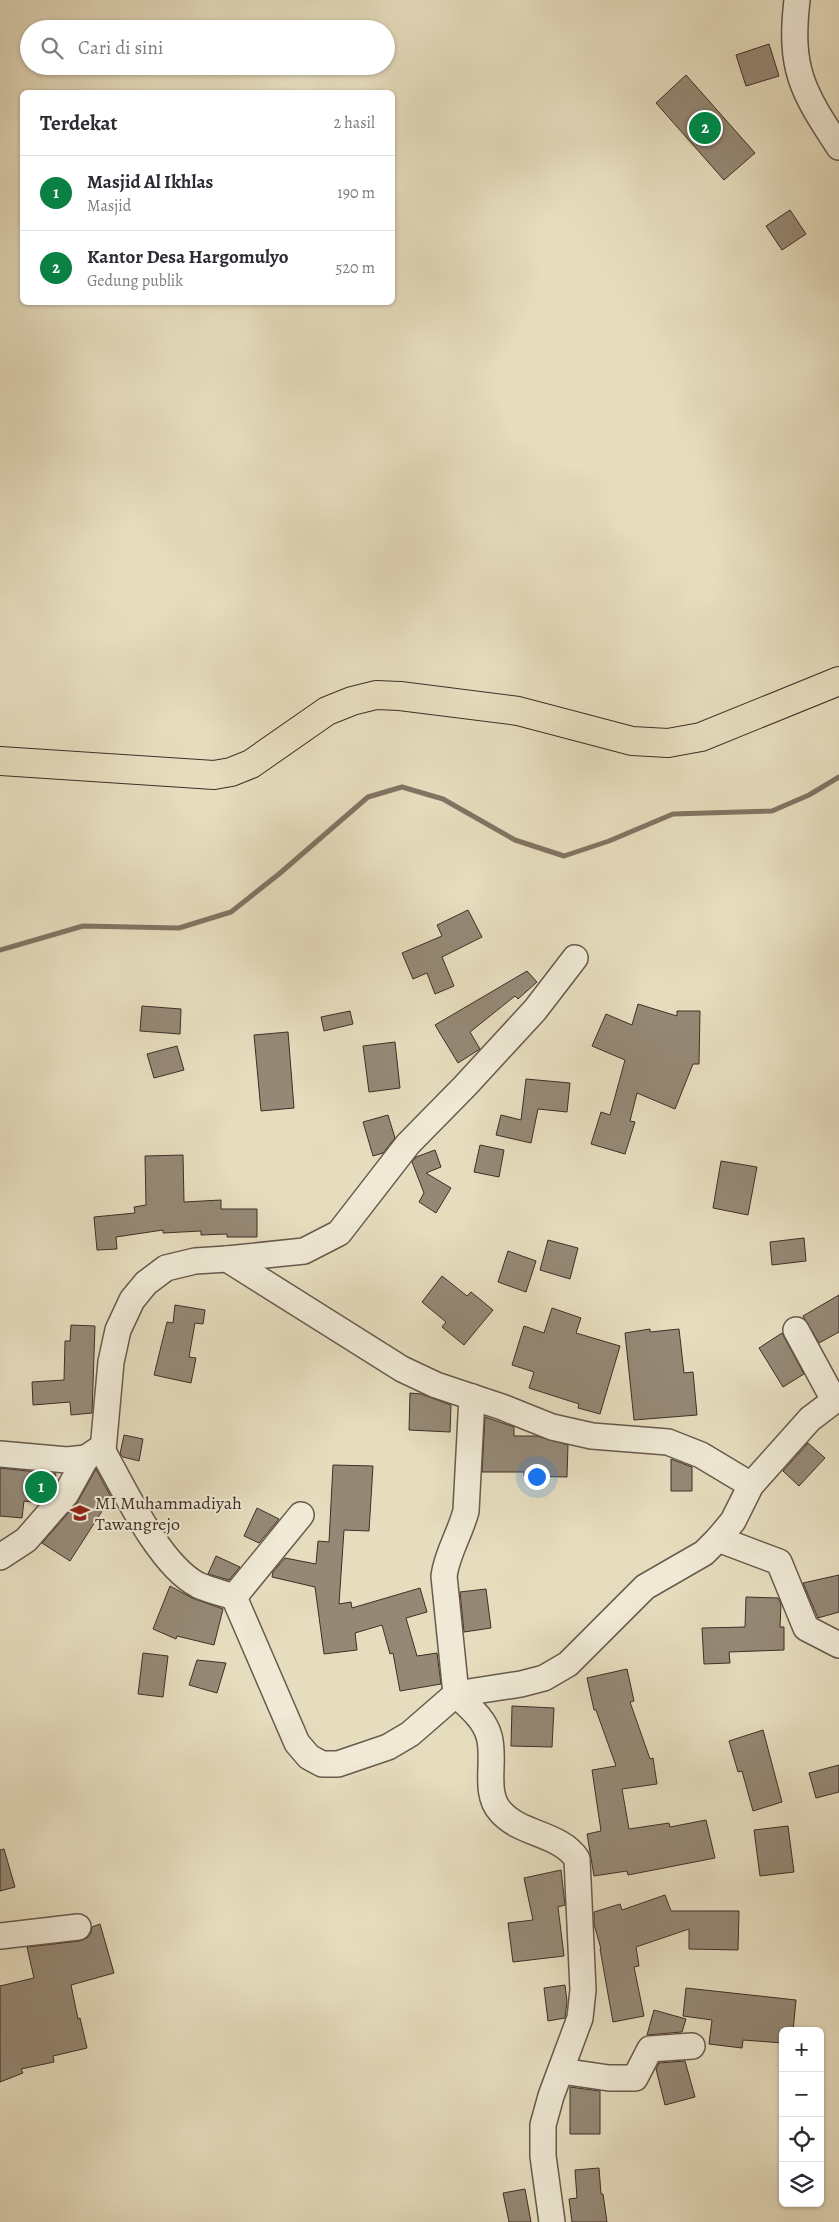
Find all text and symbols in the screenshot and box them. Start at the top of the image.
search box [20,20,395,75]
icon: search [38,34,66,62]
text: Cari di sini [78,35,163,61]
text: Terdekat [40,109,118,137]
pin: 2 [689,109,721,147]
text: 2 hasil [333,112,375,134]
text: Masjid Al Ikhlas [87,169,213,195]
text: 1 [53,182,59,204]
text: 190 m [337,182,375,204]
text: Masjid [87,195,131,217]
text: Kantor Desa Hargomulyo [87,244,288,270]
text: 2 [52,257,60,279]
text: 520 m [336,257,375,279]
text: Gedung publik [87,270,183,292]
your location [524,1464,550,1490]
pin: 1 [25,1468,57,1506]
place label: MI Muhammadiyah Tawangrejo [95,1491,242,1536]
school or university icon: MI Muhammadiyah Tawangrejo [69,1502,91,1524]
map controls [779,2027,824,2207]
button: + [779,2027,824,2072]
button: − [779,2072,824,2117]
button: locate [779,2117,824,2162]
button: layers [779,2162,824,2207]

